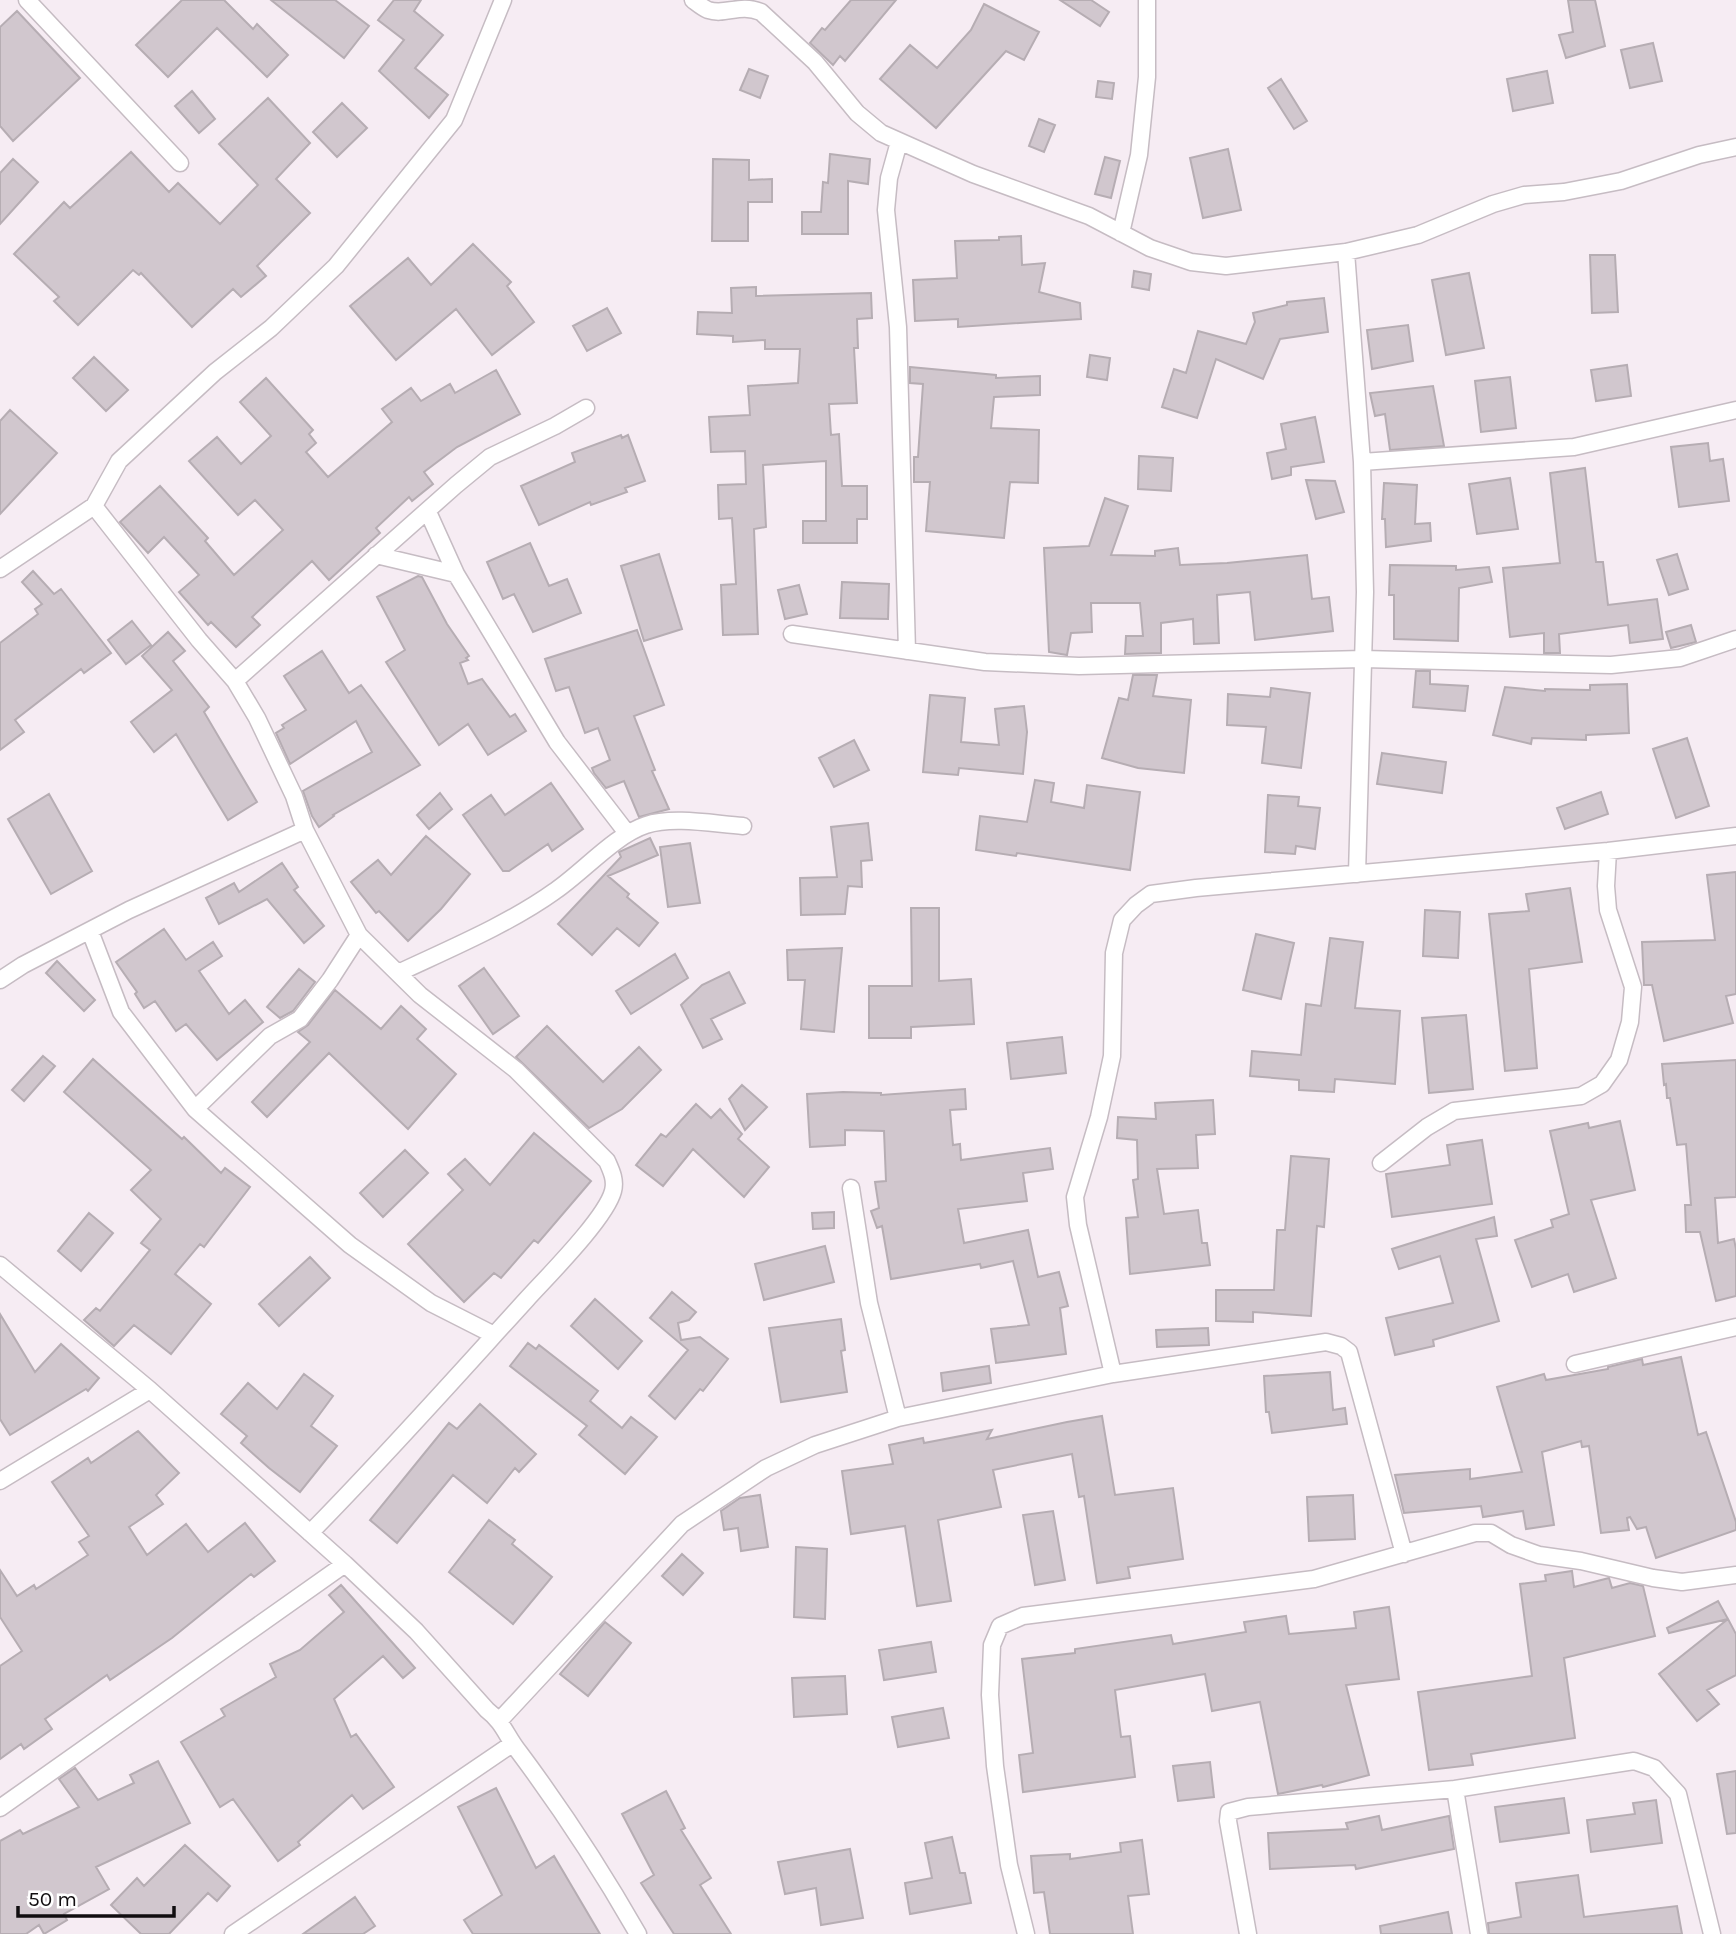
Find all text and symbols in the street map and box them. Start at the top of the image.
scale bar [18,1874,173,1918]
text: 50 m [28,1887,77,1911]

